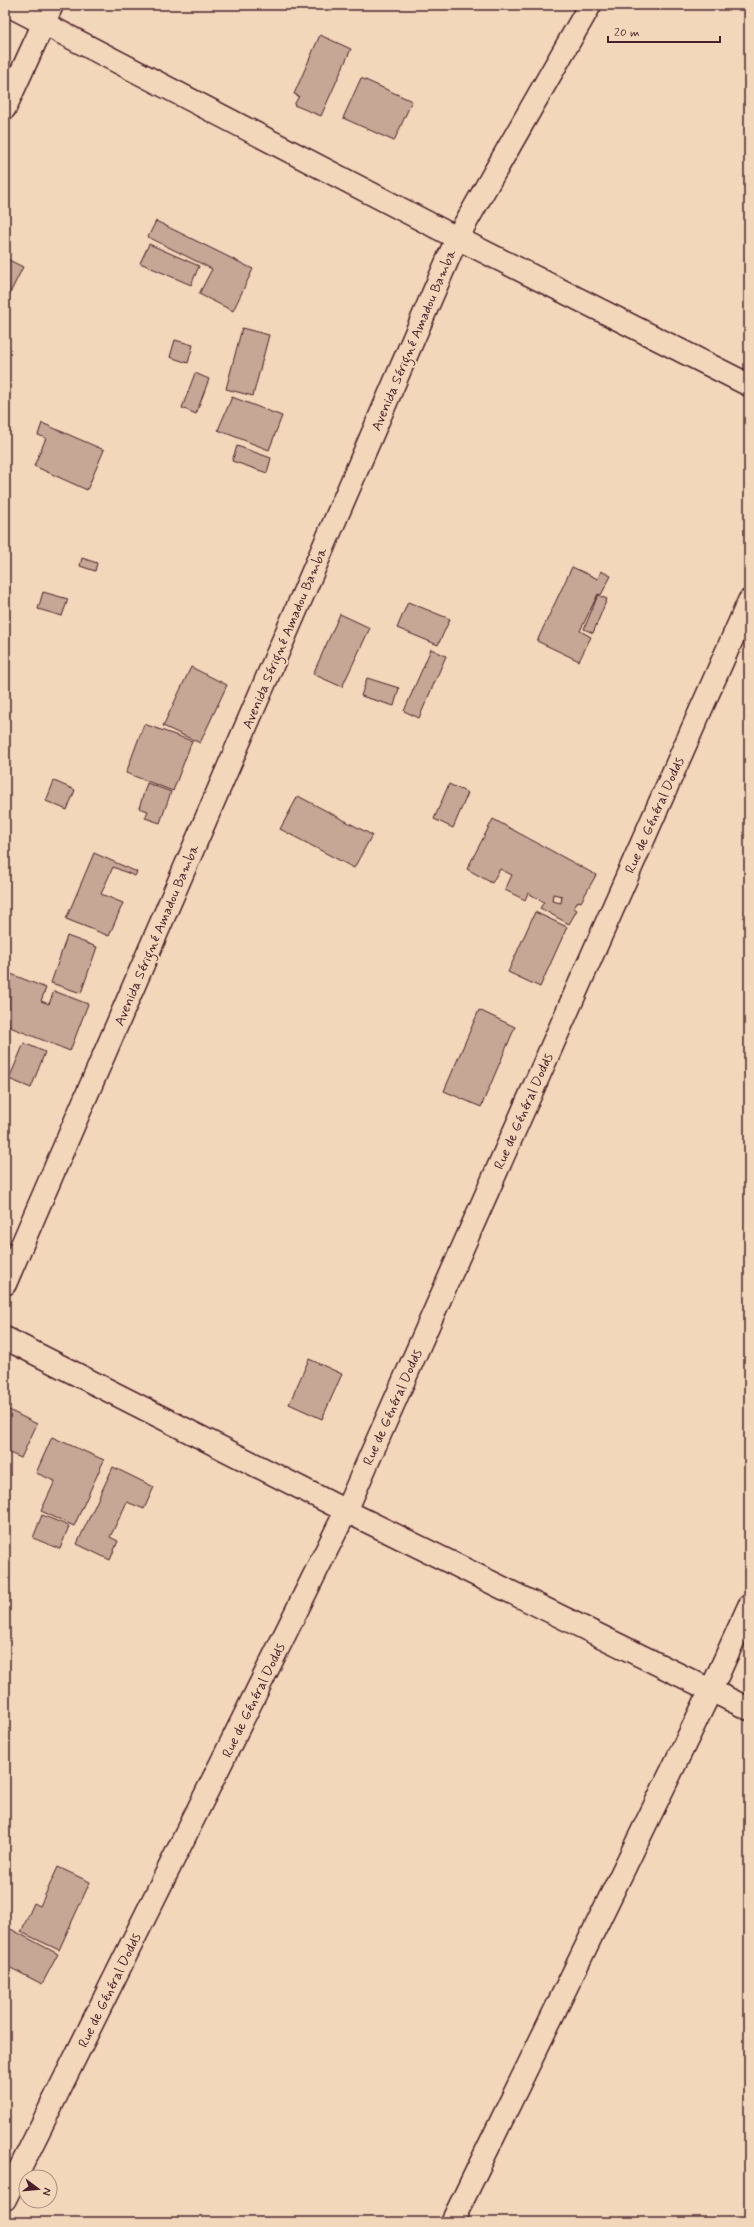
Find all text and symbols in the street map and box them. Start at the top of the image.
scale bar [608,18,720,44]
text: 20 m [614,25,640,41]
street label: Avenida Sérigné Amadou Bamba [368,246,462,435]
street label: Avenida Sérigné Amadou Bamba [239,544,333,733]
street label: Rue de Général Dodds [621,754,689,876]
street label: Avenida Sérigné Amadou Bamba [111,841,205,1030]
street label: Rue de Général Dodds [490,1050,558,1172]
street label: Rue de Général Dodds [359,1346,427,1468]
street label: Rue de Général Dodds [218,1640,290,1761]
street label: Rue de Général Dodds [74,1930,146,2051]
north arrow [18,2169,58,2209]
text: N [39,2186,54,2197]

